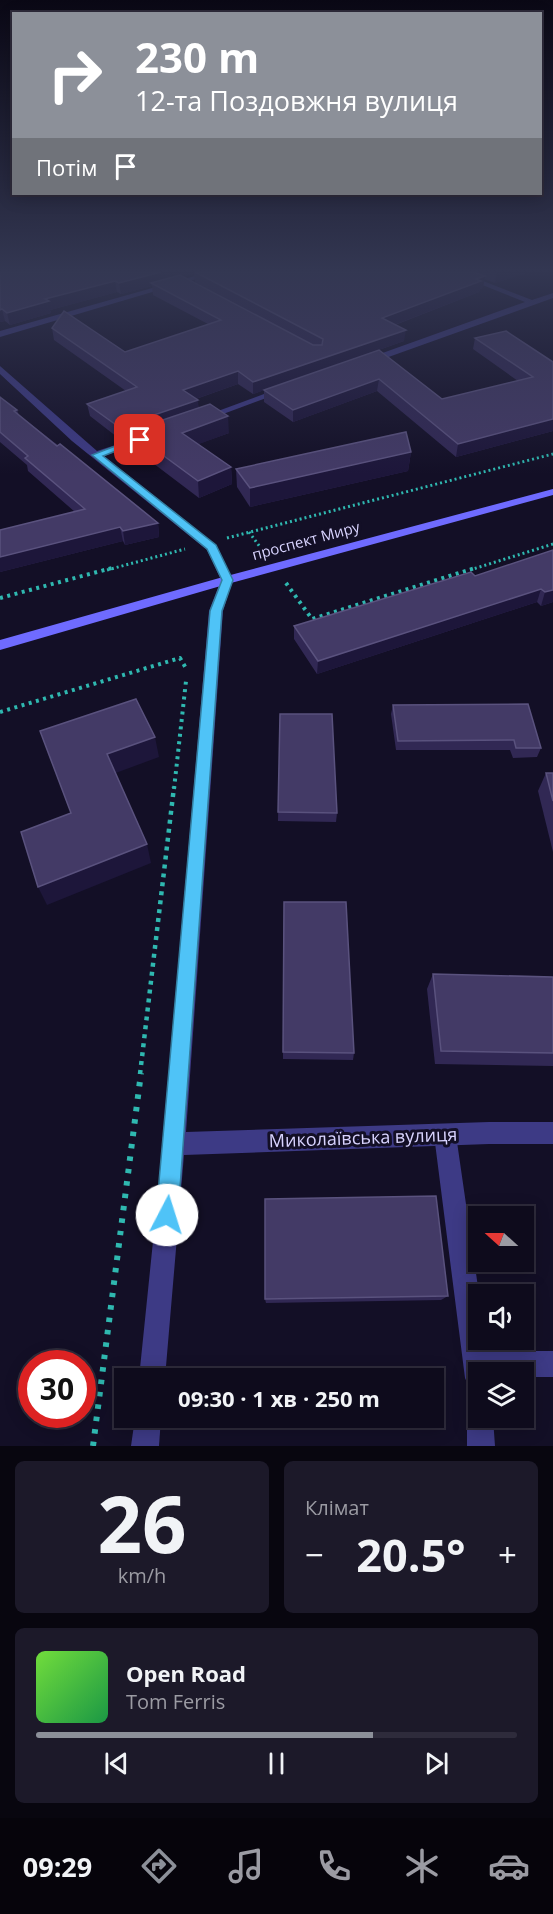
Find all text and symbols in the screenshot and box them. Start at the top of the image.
text: 230 m [135,28,259,85]
icon: right [36,36,114,114]
text: 12-та Поздовжня вулиця [135,82,458,119]
icon: arrive [109,150,142,183]
text: Потім [36,152,97,182]
pin [114,414,165,465]
icon: arrive [123,423,156,456]
street label: проспект Миру [250,516,362,564]
street label: Миколаївська вулиця [268,1122,458,1152]
position arrow [135,1183,199,1247]
north arrow [468,1206,534,1272]
map controls [468,1206,534,1428]
button: sound [468,1284,534,1350]
speed limit sign: 30 [18,1350,96,1428]
button: layers [468,1362,534,1428]
text: 09:30 · 1 хв · 250 m [178,1383,380,1413]
text: 26 [97,1470,187,1576]
text: Клімат [305,1494,369,1521]
text: 20.5° [356,1524,466,1585]
text: − [305,1532,324,1577]
text: + [498,1532,517,1577]
text: km/h [118,1562,166,1589]
text: Open Road [126,1658,246,1688]
text: Tom Ferris [126,1688,225,1715]
icon: previous [100,1747,133,1780]
icon: pause [260,1747,293,1780]
icon: next [420,1747,453,1780]
icon: directions [138,1845,180,1887]
icon: music [225,1845,267,1887]
icon: phone [313,1845,355,1887]
icon: climate [401,1845,443,1887]
icon: car [488,1845,530,1887]
text: 09:29 [23,1848,92,1885]

